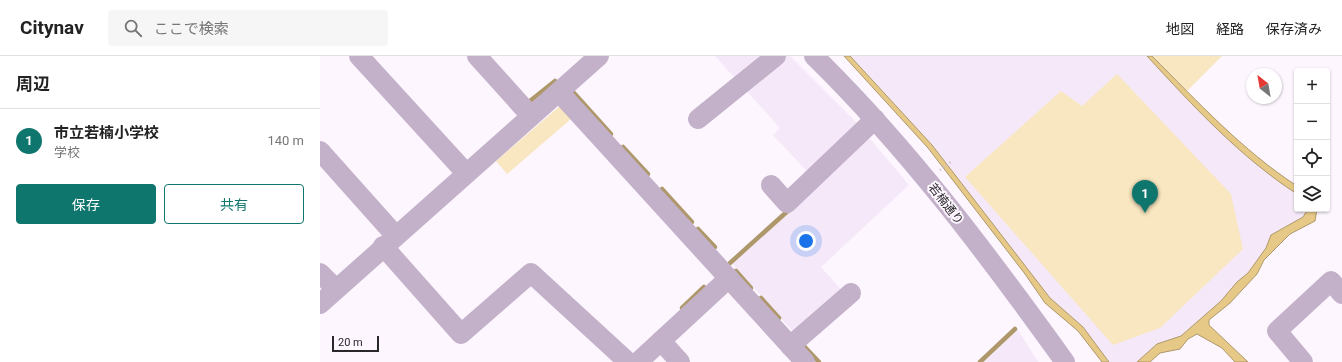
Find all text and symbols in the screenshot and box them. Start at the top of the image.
search box [108,10,388,46]
text: Citynav [20,16,84,39]
icon: search [122,17,144,39]
text: ここで検索 [154,20,229,38]
text: 地図 [1166,21,1194,37]
text: 経路 [1216,21,1244,37]
text: 保存済み [1266,21,1322,37]
north arrow [1246,68,1282,104]
map controls [1294,68,1330,212]
button: + [1294,68,1330,104]
text: 周辺 [16,74,50,94]
button: − [1294,104,1330,140]
text: 市立若楠小学校 [54,124,159,142]
text: 1 [25,133,33,148]
text: 140 m [267,133,304,148]
button: locate [1294,140,1330,176]
text: 学校 [54,145,80,160]
button: layers [1294,176,1330,212]
pin: 1 [1132,180,1158,213]
street label: 若楠通り [926,181,966,227]
button: 保存 [16,184,156,224]
button: 共有 [164,184,304,224]
your location [796,231,816,251]
scale bar [332,334,379,353]
text: 20 m [338,336,363,349]

